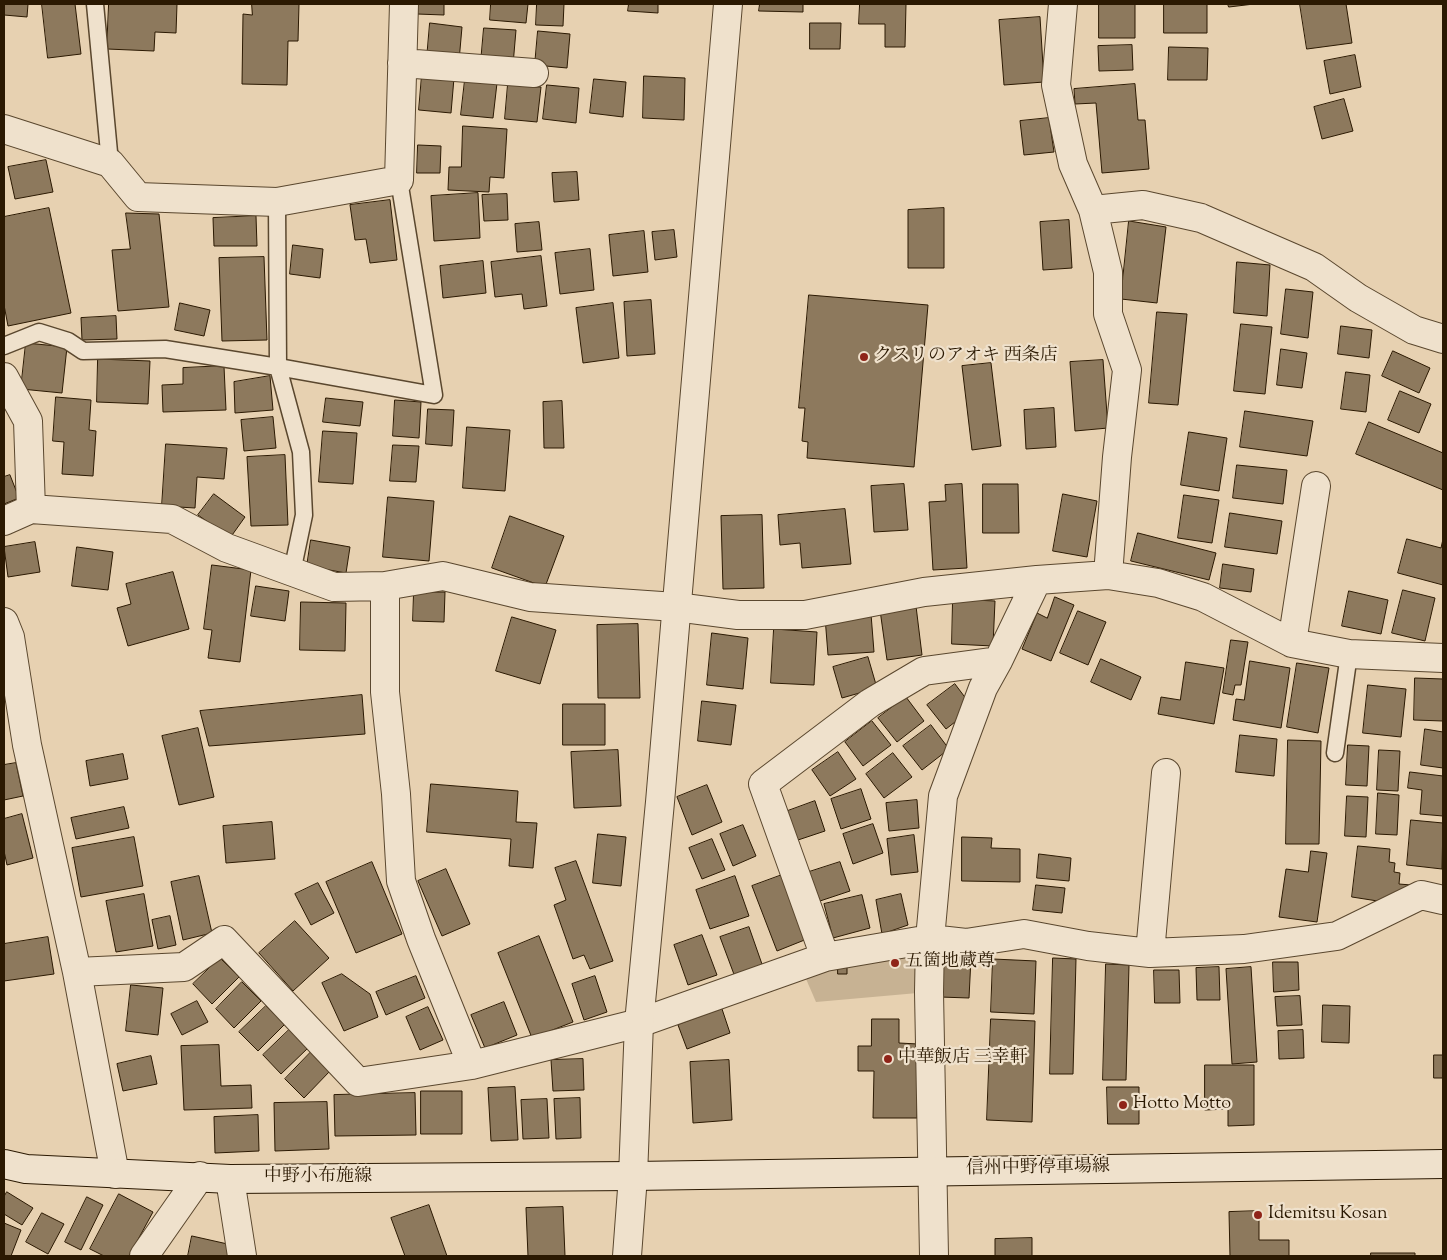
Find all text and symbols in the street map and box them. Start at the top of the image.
place label: クスリのアオキ 西条店 [874,346,1058,368]
marker: クスリのアオキ 西条店 [858,351,870,363]
place label: 五箇地蔵尊 [905,952,995,974]
marker: 五箇地蔵尊 [889,957,901,969]
place label: 中華飯店 三幸軒 [898,1048,1028,1070]
marker: 中華飯店 三幸軒 [882,1053,894,1065]
place label: Hotto Motto [1133,1094,1231,1116]
marker: Hotto Motto [1117,1099,1129,1111]
street label: 信州中野停車場線 [966,1157,1110,1181]
street label: 中野小布施線 [264,1167,372,1189]
place label: Idemitsu Kosan [1268,1204,1388,1226]
marker: Idemitsu Kosan [1252,1209,1264,1221]

